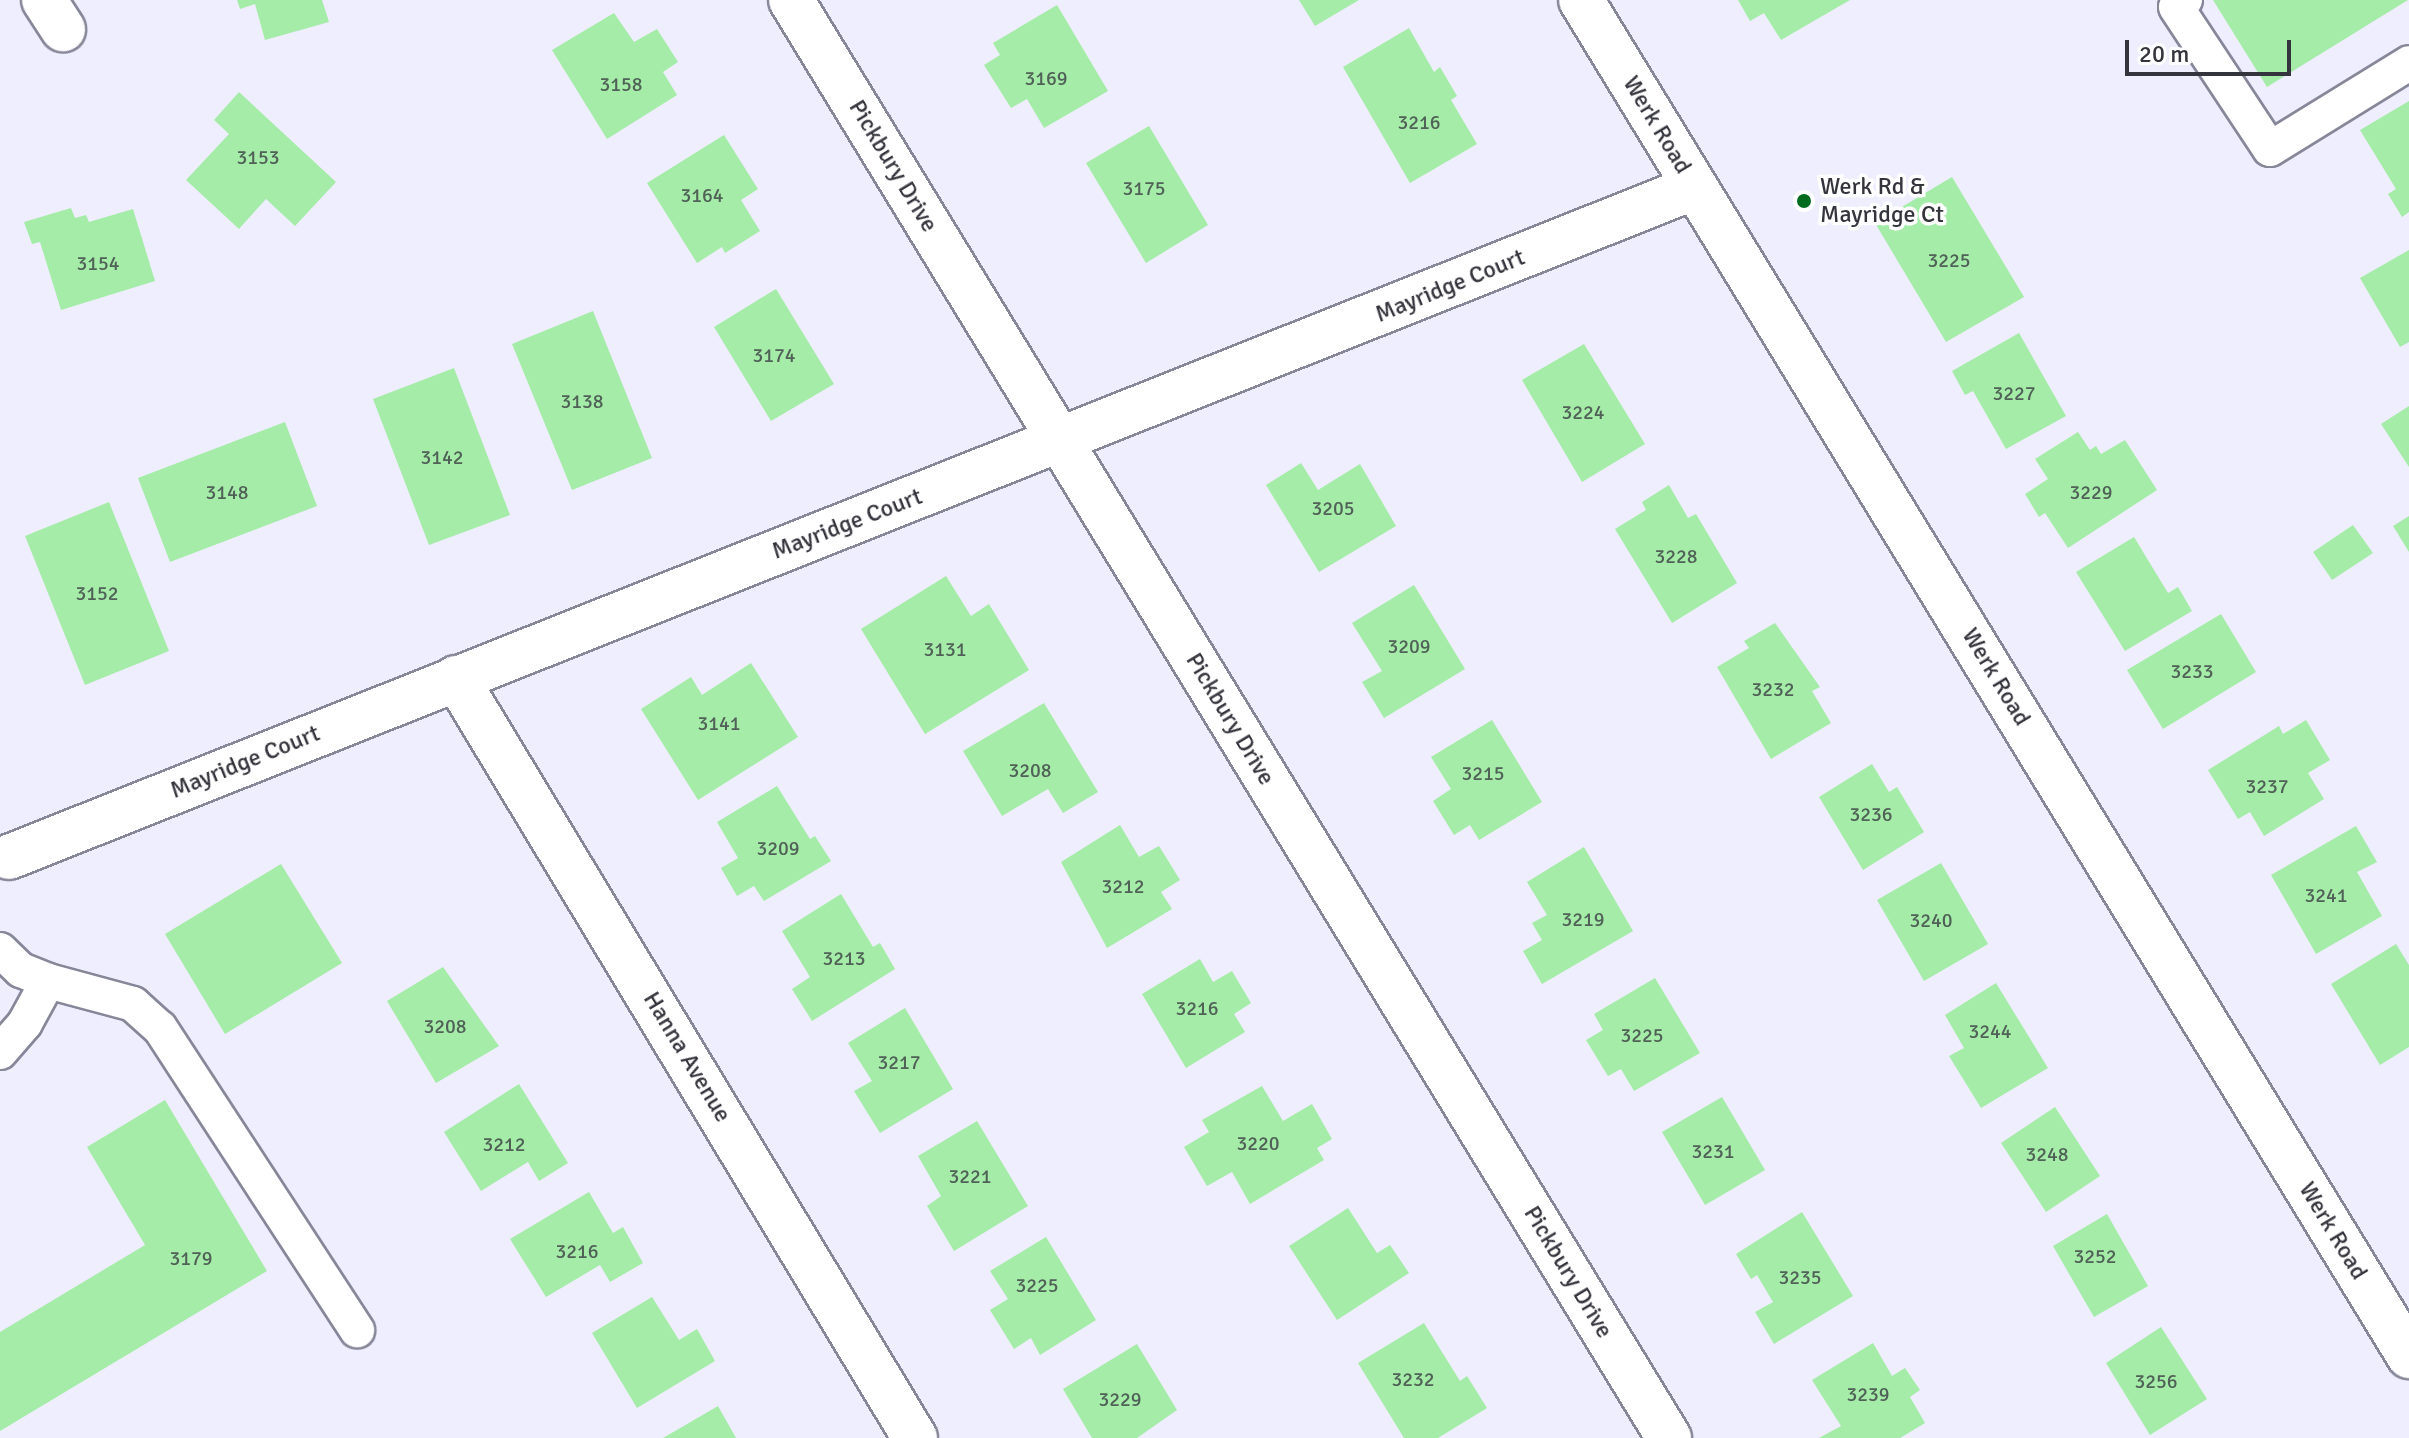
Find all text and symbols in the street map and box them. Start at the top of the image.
scale bar [2129,24,2295,74]
text: 20 m [2139,39,2189,69]
house number: 3169 [1024,66,1068,90]
street label: Werk Road [1617,71,1697,179]
house number: 3158 [599,72,643,96]
street label: Pickbury Drive [842,95,944,237]
house number: 3216 [1397,110,1441,134]
house number: 3153 [236,145,280,169]
place label: Werk Rd & Mayridge Ct [1820,173,1944,229]
house number: 3175 [1122,176,1166,200]
house number: 3164 [680,183,724,207]
marker: Werk Rd & Mayridge Ct [1795,192,1813,210]
street label: Mayridge Court [1371,243,1529,329]
house number: 3225 [1927,248,1971,272]
house number: 3154 [76,251,120,275]
house number: 3174 [752,343,796,367]
house number: 3227 [1992,381,2036,405]
house number: 3138 [560,389,604,413]
house number: 3224 [1561,400,1605,424]
house number: 3142 [420,445,464,469]
house number: 3148 [205,480,249,504]
house number: 3229 [2069,480,2113,504]
street label: Mayridge Court [768,482,926,566]
house number: 3205 [1311,496,1355,520]
house number: 3228 [1654,544,1698,568]
house number: 3152 [75,581,119,605]
street label: Werk Road [1956,623,2036,731]
house number: 3209 [1387,634,1431,658]
house number: 3131 [923,637,967,661]
street label: Pickbury Drive [1179,648,1281,790]
house number: 3233 [2170,659,2214,683]
house number: 3232 [1751,677,1795,701]
house number: 3141 [697,711,741,735]
street label: Mayridge Court [166,719,324,805]
house number: 3208 [1008,758,1052,782]
house number: 3215 [1461,761,1505,785]
house number: 3237 [2245,774,2289,798]
house number: 3236 [1849,802,1893,826]
house number: 3209 [756,836,800,860]
house number: 3212 [1101,874,1145,898]
house number: 3241 [2304,883,2348,907]
house number: 3219 [1561,907,1605,931]
house number: 3240 [1909,908,1953,932]
house number: 3213 [822,946,866,970]
street label: Hanna Avenue [637,987,737,1127]
house number: 3216 [1175,996,1219,1020]
house number: 3208 [423,1014,467,1038]
house number: 3244 [1968,1019,2012,1043]
house number: 3225 [1620,1023,1664,1047]
house number: 3217 [877,1050,921,1074]
house number: 3220 [1236,1131,1280,1155]
house number: 3212 [482,1132,526,1156]
house number: 3231 [1691,1139,1735,1163]
house number: 3248 [2025,1142,2069,1166]
house number: 3221 [948,1164,992,1188]
street label: Werk Road [2293,1177,2373,1285]
street label: Pickbury Drive [1517,1201,1619,1343]
house number: 3216 [555,1239,599,1263]
house number: 3252 [2073,1244,2117,1268]
house number: 3179 [169,1246,213,1270]
house number: 3235 [1778,1265,1822,1289]
house number: 3225 [1015,1273,1059,1297]
house number: 3232 [1391,1367,1435,1391]
house number: 3256 [2134,1369,2178,1393]
house number: 3239 [1846,1382,1890,1406]
house number: 3229 [1098,1387,1142,1411]

